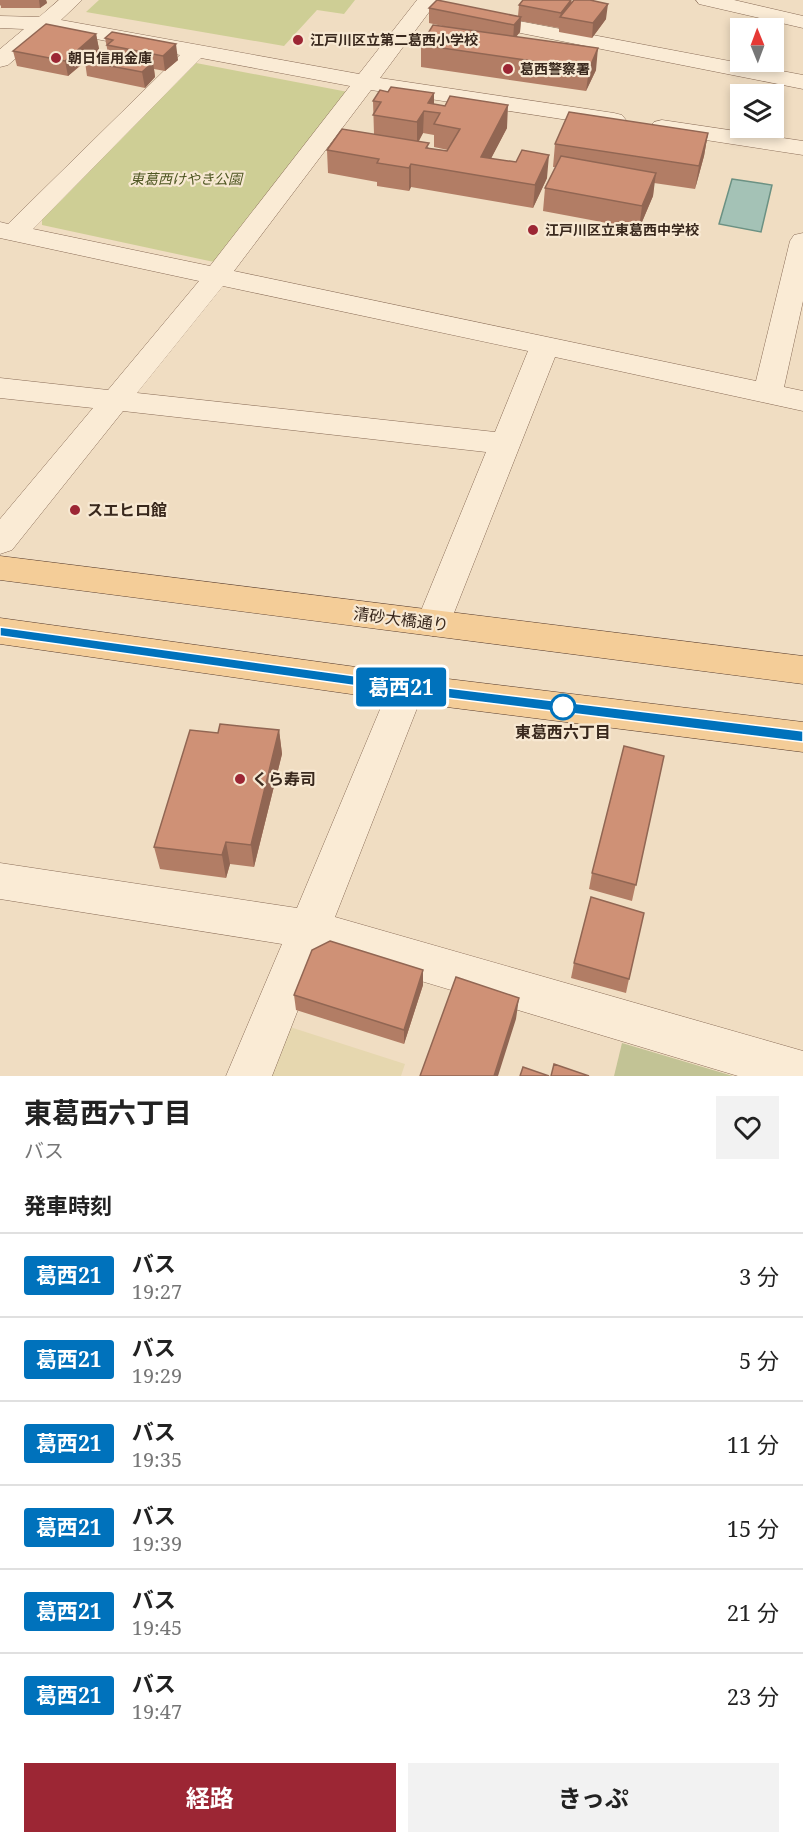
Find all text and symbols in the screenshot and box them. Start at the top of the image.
north arrow [730,18,784,72]
map controls [730,18,784,138]
place label: 江戸川区立第二葛西小学校 [310,30,478,49]
marker: 江戸川区立第二葛西小学校 [291,33,305,47]
place label: 朝日信用金庫 [68,48,152,67]
marker: 朝日信用金庫 [49,51,63,65]
place label: 葛西警察署 [520,59,590,78]
marker: 葛西警察署 [501,62,515,76]
button: layers [730,84,784,138]
park label: 東葛西けやき公園 [130,169,244,188]
place label: 江戸川区立東葛西中学校 [545,220,699,239]
marker: 江戸川区立東葛西中学校 [526,223,540,237]
place label: スエヒロ館 [87,499,167,521]
marker: スエヒロ館 [68,503,82,517]
street label: 清砂大橋通り [352,602,450,636]
line badge: 葛西21 [359,668,443,706]
text: 葛西21 [368,673,434,701]
marker: 東葛西六丁目 [550,694,576,720]
place label: 東葛西六丁目 [515,721,611,743]
place label: くら寿司 [252,768,316,790]
marker: くら寿司 [233,772,247,786]
text: 東葛西六丁目 [24,1093,192,1131]
button: heart [716,1096,779,1159]
text: バス [24,1137,64,1164]
text: 発車時刻 [24,1190,112,1220]
text: バス [132,1248,176,1278]
text: 葛西21 [36,1261,102,1289]
text: 3 分 [739,1261,779,1291]
text: 19:27 [132,1278,182,1305]
text: バス [132,1332,176,1362]
text: 葛西21 [36,1345,102,1373]
text: 5 分 [739,1345,779,1375]
text: 19:29 [132,1362,182,1389]
text: バス [132,1416,176,1446]
text: 葛西21 [36,1429,102,1457]
text: 11 分 [727,1429,779,1459]
text: 19:35 [132,1446,182,1473]
text: バス [132,1500,176,1530]
text: 葛西21 [36,1513,102,1541]
text: 15 分 [727,1513,779,1543]
text: 19:39 [132,1530,182,1557]
text: バス [132,1584,176,1614]
text: 葛西21 [36,1597,102,1625]
text: 21 分 [727,1597,779,1627]
text: 19:45 [132,1614,182,1641]
text: バス [132,1668,176,1698]
text: 葛西21 [36,1681,102,1709]
text: 23 分 [727,1681,779,1711]
text: 19:47 [132,1698,182,1725]
button: 経路 [24,1763,396,1832]
button: きっぷ [408,1763,779,1832]

